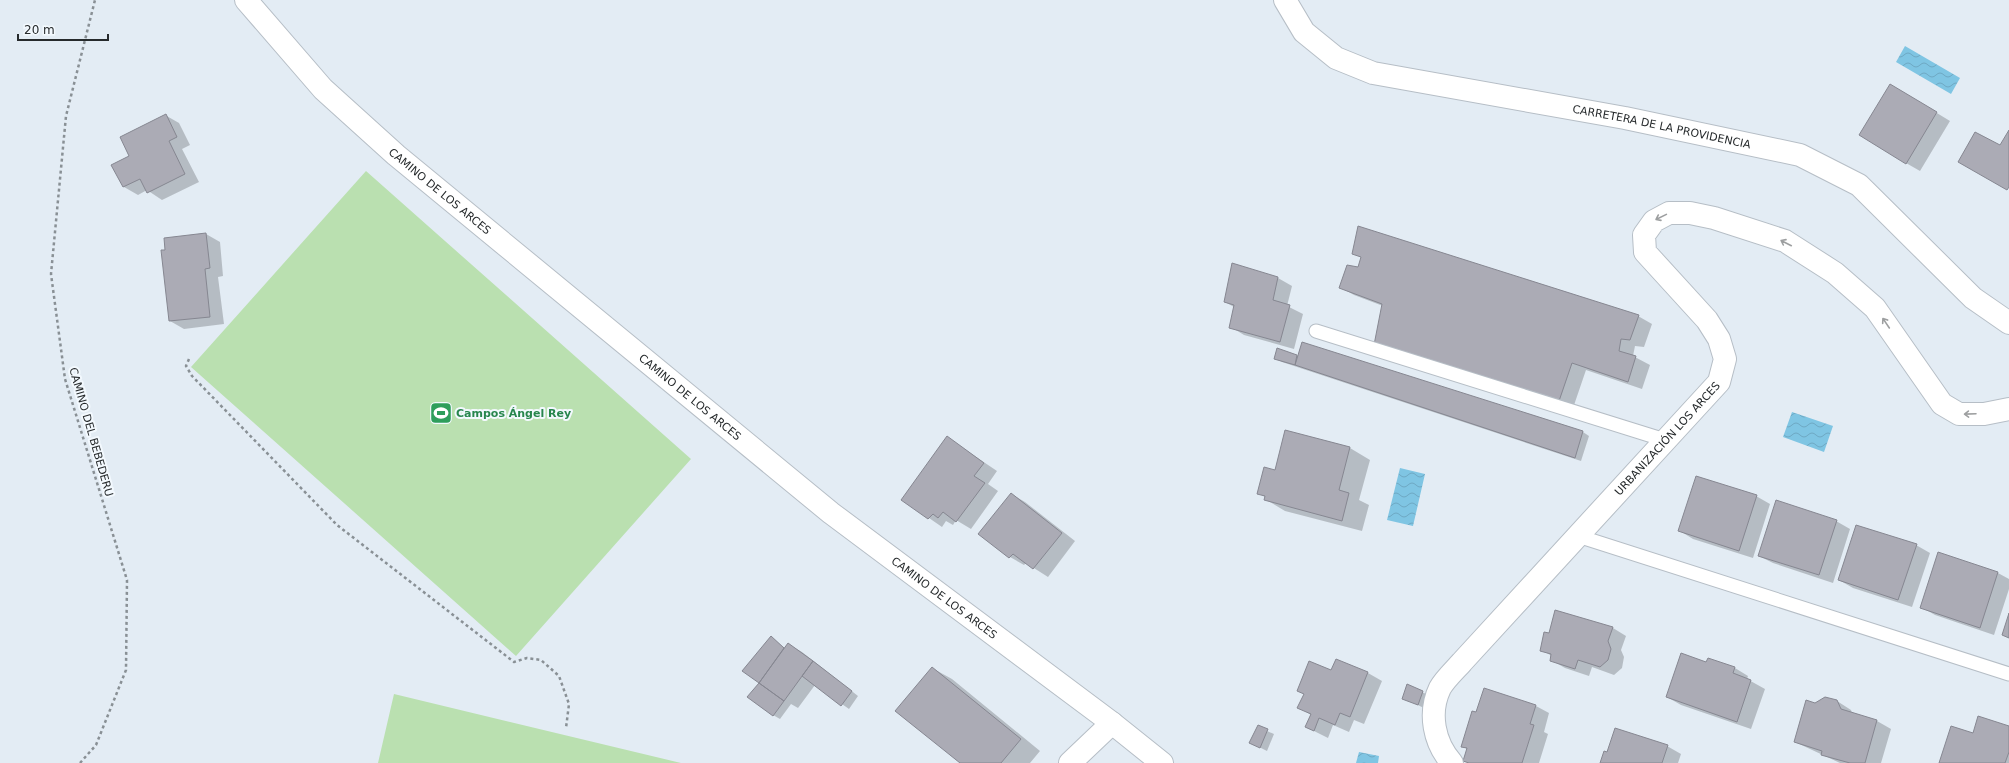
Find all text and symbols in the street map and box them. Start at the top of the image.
scale bar [18,16,108,42]
text: 20 m [24,23,55,37]
street label: CARRETERA DE LA PROVIDENCIA [1572,102,1752,151]
street label: CAMINO DE LOS ARCES [386,145,494,237]
one-way arrow [1656,214,1668,221]
one-way arrow [1780,238,1792,246]
one-way arrow [1882,318,1890,329]
street label: CAMINO DE LOS ARCES [636,351,744,443]
street label: CAMINO DEL BEBEDERU [66,366,116,498]
street label: URBANIZACIÓN LOS ARCES [1612,379,1723,498]
sports icon: Campos Ángel Rey [428,400,454,426]
place label: Campos Ángel Rey [456,407,571,420]
one-way arrow [1964,410,1977,418]
street label: CAMINO DE LOS ARCES [889,554,1000,641]

